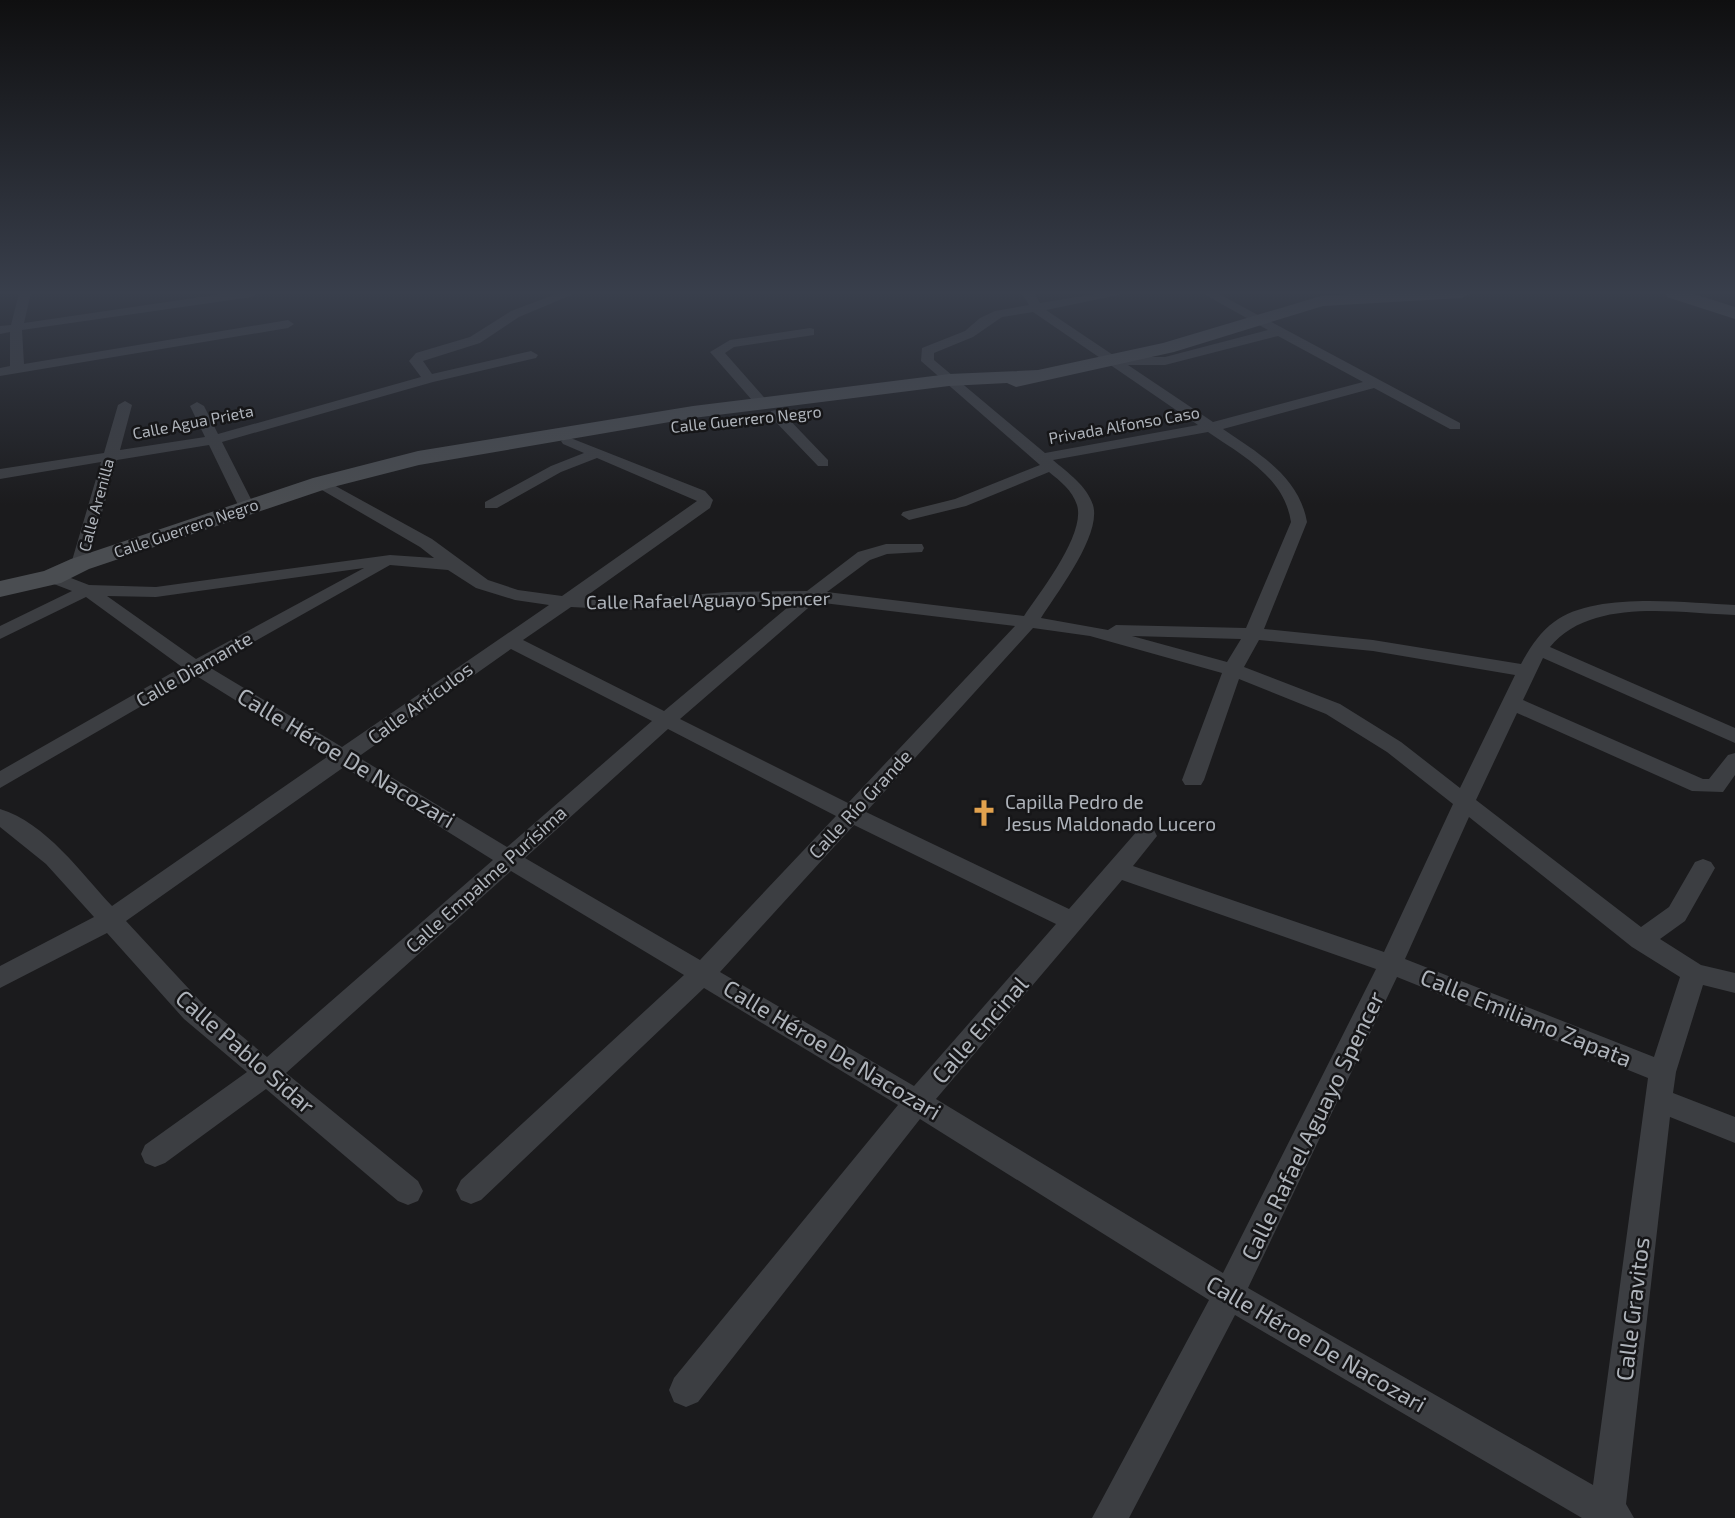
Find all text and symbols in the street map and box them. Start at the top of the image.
street label: Calle Agua Prieta [131,400,255,443]
street label: Calle Guerrero Negro [670,401,822,436]
street label: Privada Alfonso Caso [1047,402,1201,447]
street label: Calle Arenilla [74,456,117,553]
street label: Calle Guerrero Negro [111,494,261,561]
street label: Calle Rafael Aguayo Spencer [586,586,831,613]
street label: Calle Diamante [132,626,256,711]
street label: Calle Artículos [363,657,477,748]
street label: Calle Héroe De Nacozari [233,681,460,833]
street label: Calle Río Grande [803,744,916,863]
place label: Capilla Pedro de Jesus Maldonado Lucero [1005,790,1216,835]
church icon: Capilla Pedro de Jesus Maldonado Lucero [969,798,999,828]
street label: Calle Empalme Purísima [401,800,571,957]
street label: Calle Emiliano Zapata [1417,962,1636,1072]
street label: Calle Encinal [925,970,1034,1089]
street label: Calle Héroe De Nacozari [719,973,946,1125]
street label: Calle Pablo Sidar [171,983,321,1119]
street label: Calle Rafael Aguayo Spencer [1235,986,1390,1265]
street label: Calle Gravitos [1609,1235,1655,1382]
street label: Calle Héroe De Nacozari [1202,1269,1431,1418]

